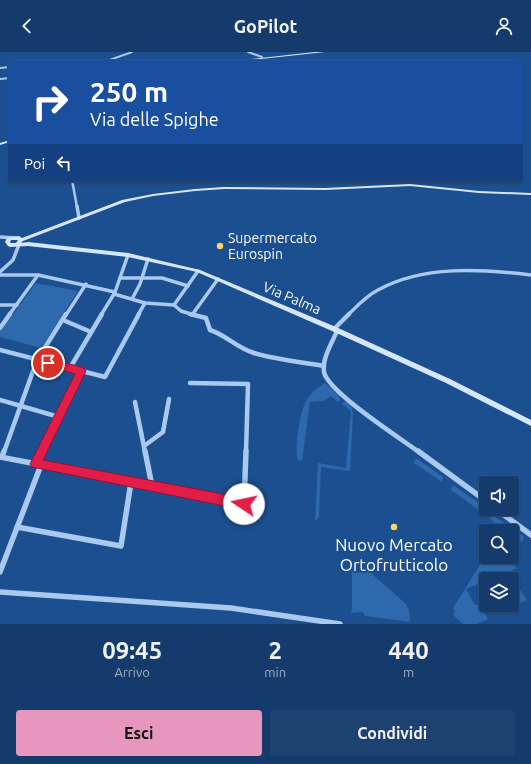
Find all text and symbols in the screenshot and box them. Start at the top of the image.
icon: back [16,15,38,37]
icon: person [493,15,515,37]
text: GoPilot [234,16,297,36]
icon: right [24,76,76,128]
text: 250 m [90,76,168,107]
text: Via delle Spighe [90,109,219,129]
icon: left [53,152,75,174]
text: Poi [24,155,45,172]
place label: Supermercato Eurospin [228,230,317,262]
marker: Supermercato Eurospin [215,241,225,251]
street label: Via Palma [261,279,323,317]
pin [31,346,65,380]
icon: arrive [37,352,59,374]
map controls [479,476,519,612]
button: sound [479,476,519,516]
position arrow [223,483,265,525]
marker: Nuovo Mercato Ortofrutticolo [389,522,399,532]
button: search [479,524,519,564]
place label: Nuovo Mercato Ortofrutticolo [335,535,453,574]
button: layers [479,572,519,612]
text: 09:45 [102,637,162,664]
text: 2 [268,637,282,664]
text: 440 [388,637,429,664]
text: Arrivo [114,665,150,679]
text: min [264,665,286,679]
text: m [403,665,414,679]
button: Esci [16,710,262,756]
button: Condividi [270,710,515,756]

